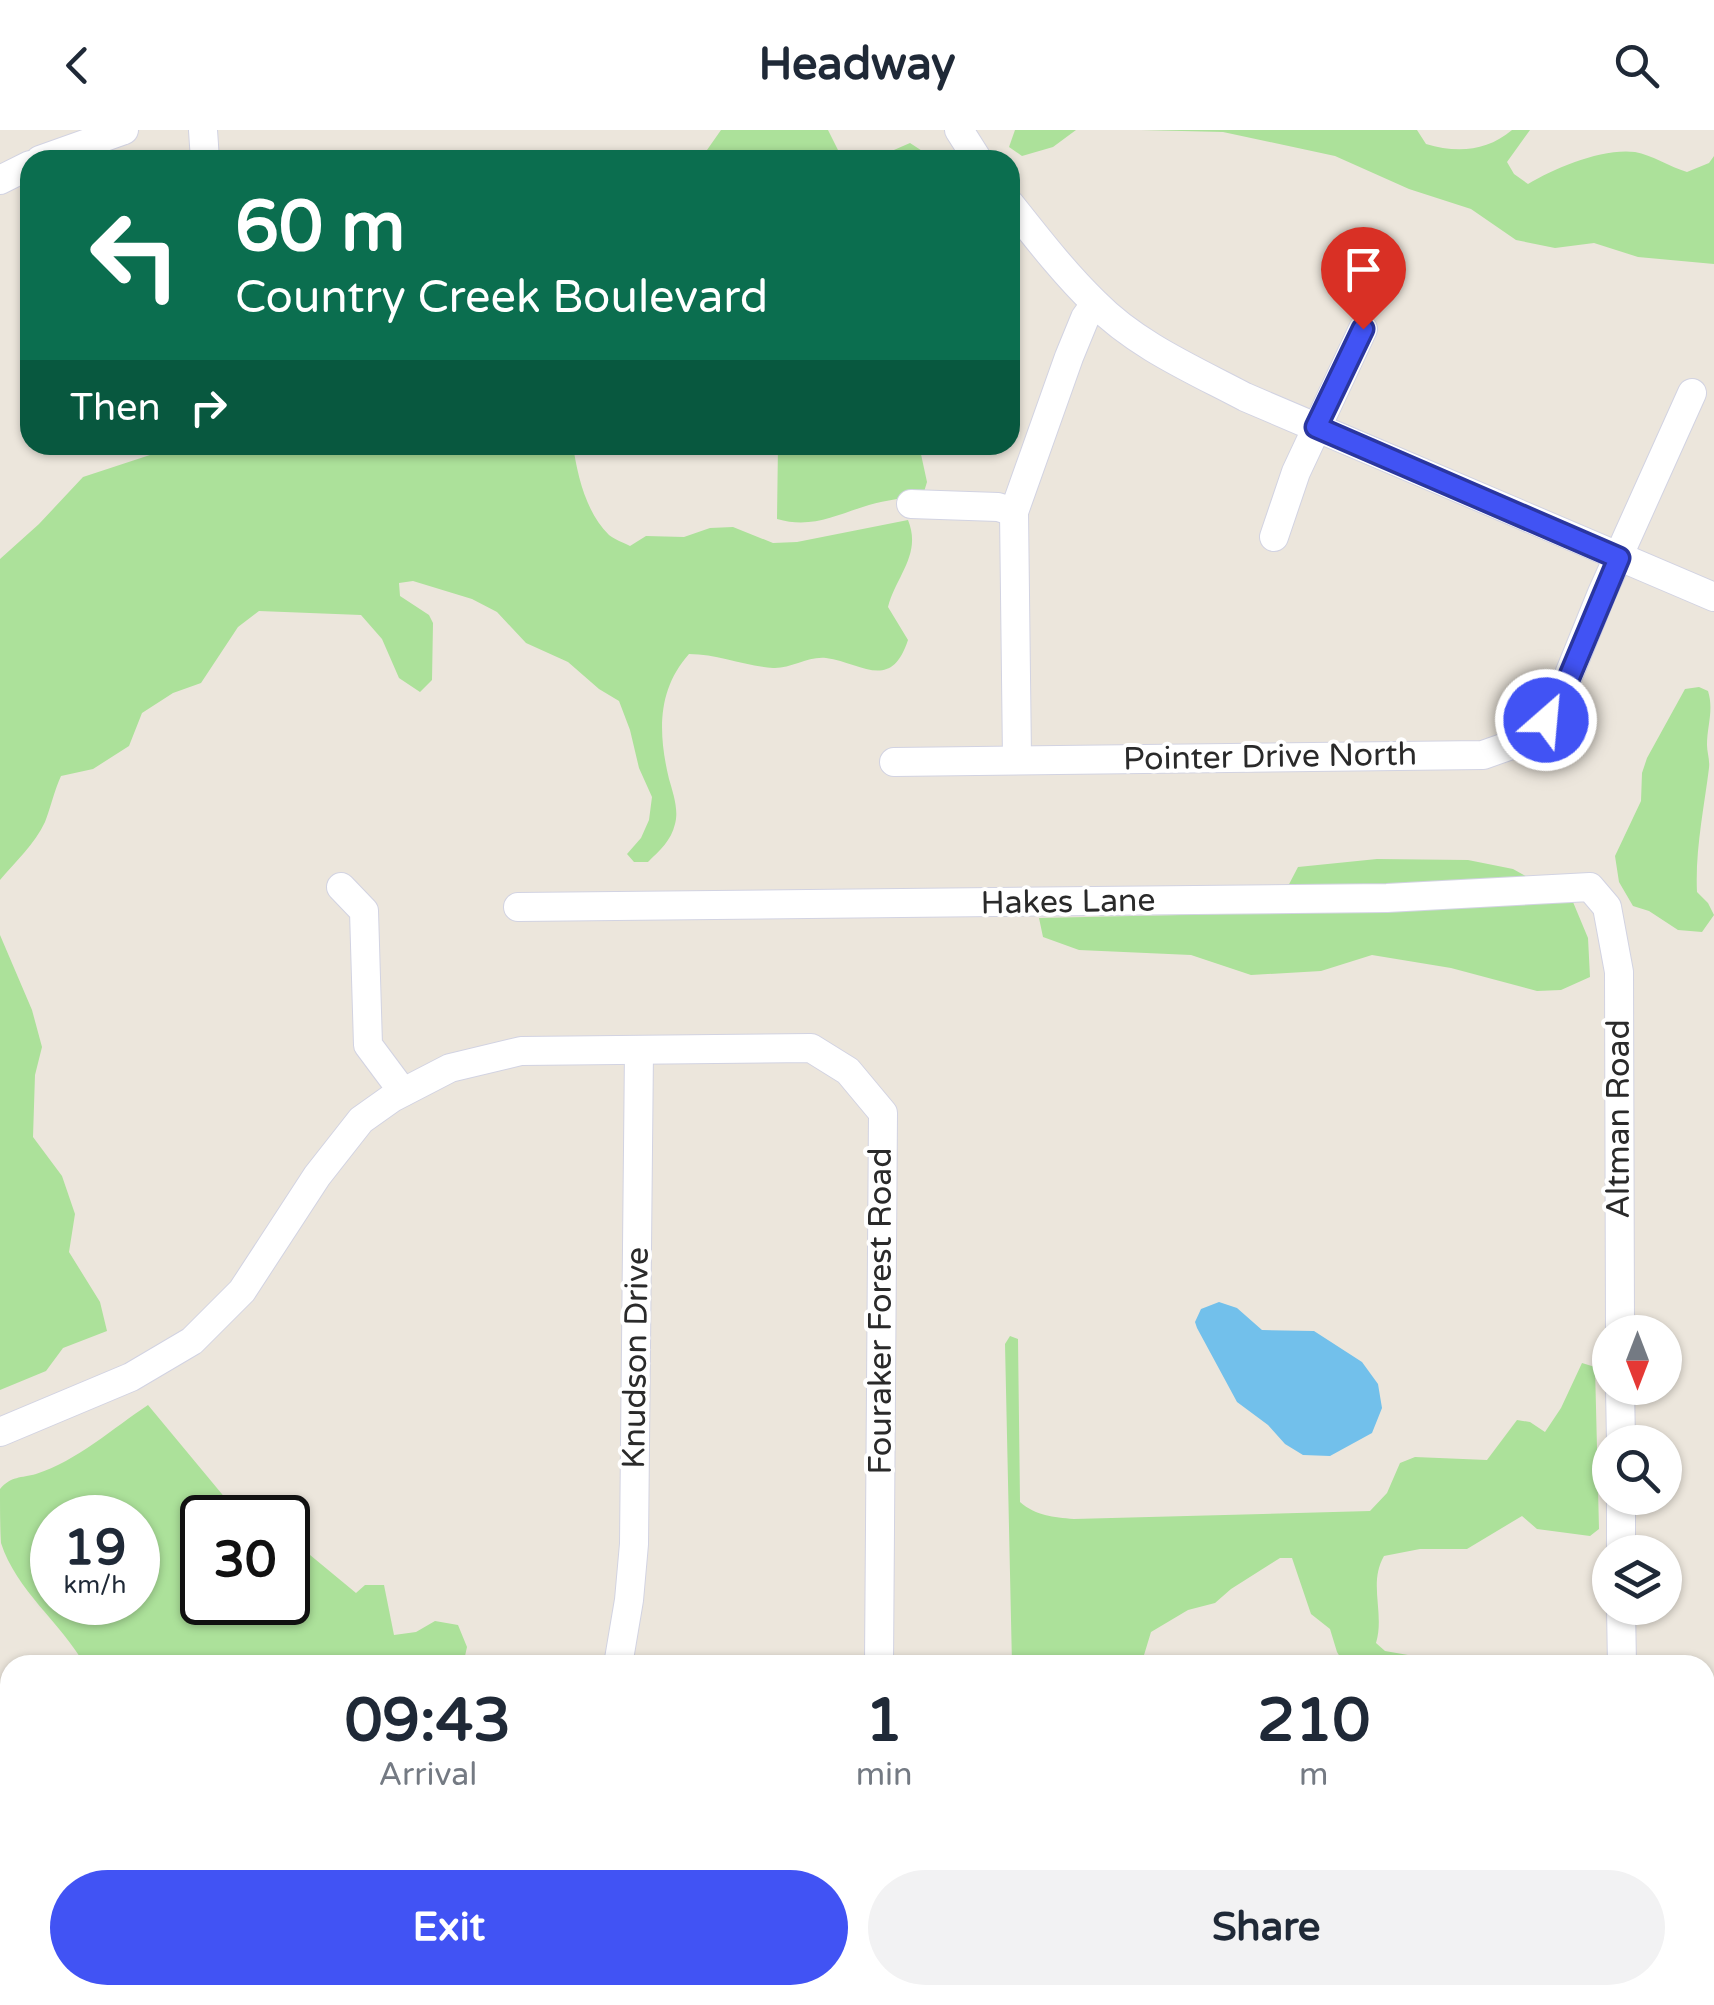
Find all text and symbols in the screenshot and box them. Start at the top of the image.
icon: back [50,38,105,93]
text: Headway [759,38,955,92]
icon: search [1609,38,1664,93]
text: 60 m [235,186,405,270]
icon: left [70,190,200,320]
pin [1321,227,1406,330]
icon: arrive [1336,242,1391,297]
text: Country Creek Boulevard [235,271,768,325]
icon: right [181,380,236,435]
text: Then [70,385,161,431]
position arrow [1494,668,1598,772]
street label: Pointer Drive North [1123,735,1417,779]
street label: Hakes Lane [980,881,1156,923]
street label: Altman Road [1600,1019,1638,1219]
street label: Fouraker Forest Road [862,1148,900,1474]
street label: Knudson Drive [615,1247,657,1469]
north arrow [1592,1315,1682,1405]
map controls [1592,1315,1682,1625]
button: search [1592,1425,1682,1515]
speed limit sign: 30 [180,1495,310,1625]
text: 19 [64,1518,126,1578]
button: layers [1592,1535,1682,1625]
text: km/h [64,1570,126,1600]
text: 09:43 [345,1685,511,1757]
text: 1 [865,1685,903,1757]
text: 210 [1257,1685,1370,1757]
text: Arrival [378,1756,477,1794]
text: min [856,1756,913,1794]
text: m [1299,1756,1328,1794]
button: Exit [50,1870,848,1985]
button: Share [868,1870,1665,1985]

